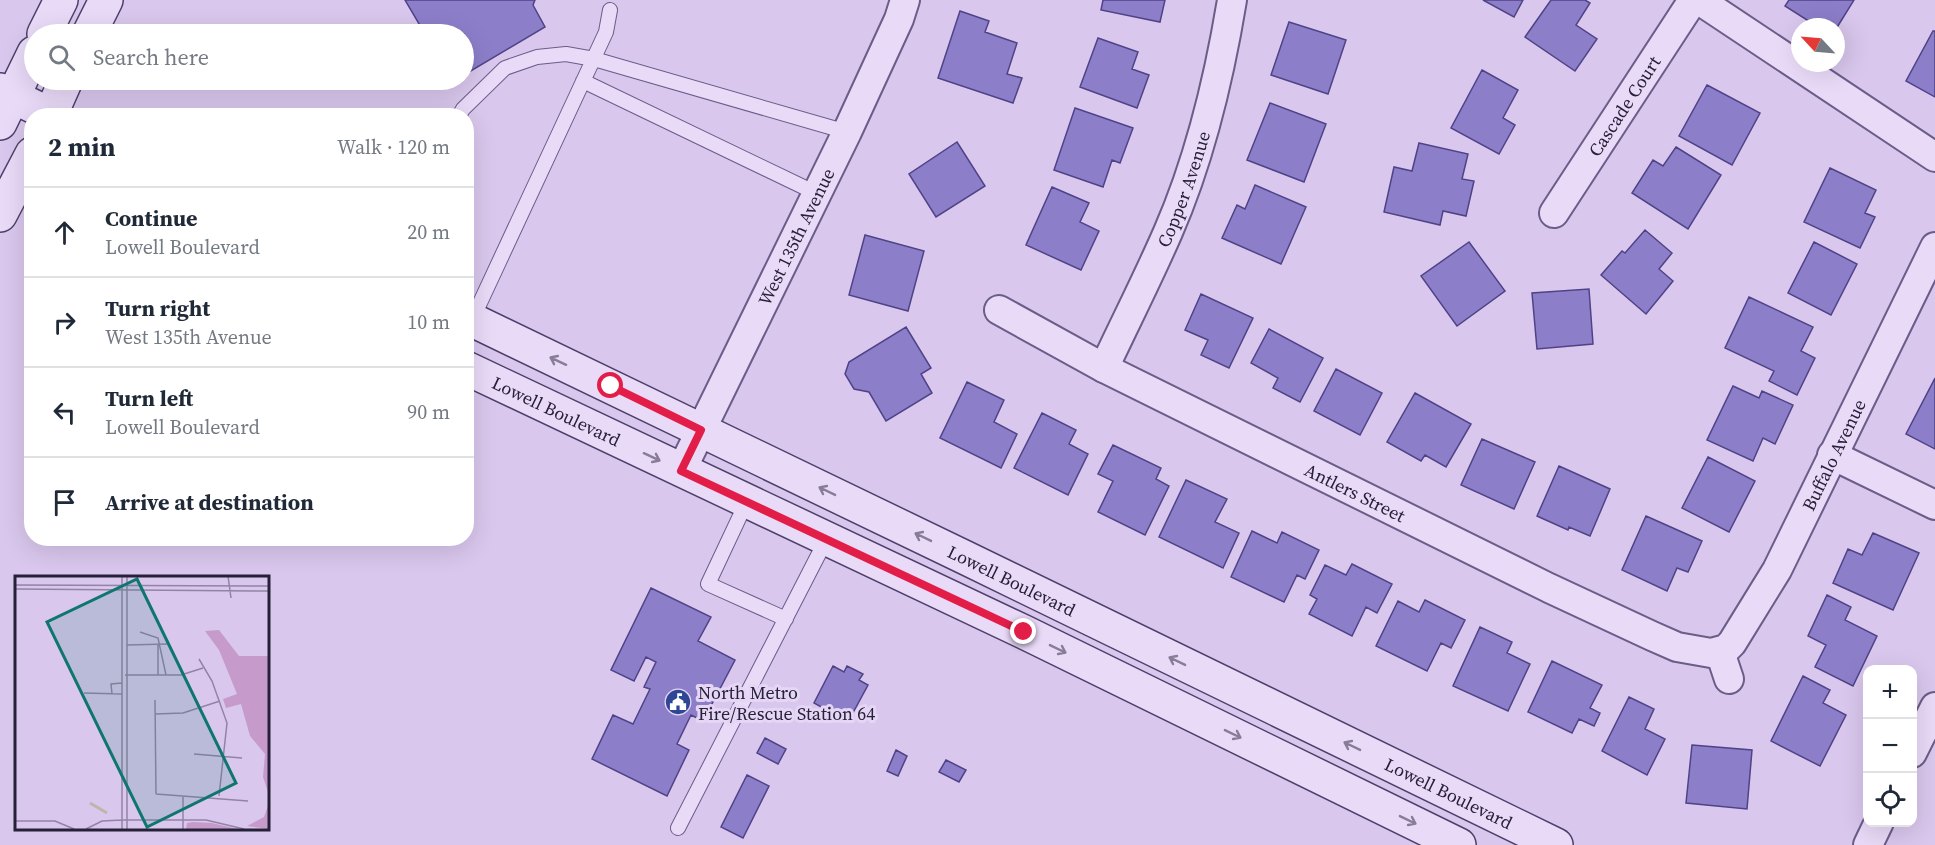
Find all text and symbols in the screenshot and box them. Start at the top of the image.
north arrow [1791,18,1845,72]
search box [24,24,474,90]
icon: search [45,41,78,74]
text: Search here [93,42,209,72]
street label: Cascade Court [1582,51,1666,161]
street label: Copper Avenue [1150,128,1216,251]
text: 2 min [48,129,115,165]
text: Walk · 120 m [337,133,450,161]
street label: West 135th Avenue [752,164,840,310]
text: Continue [105,203,198,233]
icon: ahead [48,216,81,249]
text: 20 m [407,218,450,246]
text: Lowell Boulevard [105,233,260,261]
text: Turn right [105,293,210,323]
icon: right [48,306,81,339]
text: 10 m [407,308,450,336]
text: West 135th Avenue [105,323,272,351]
one-way arrow [549,355,567,366]
street label: Lowell Boulevard [488,370,625,452]
route start [597,372,623,398]
text: Turn left [105,383,193,413]
street label: Buffalo Avenue [1796,395,1871,515]
icon: left [48,396,81,429]
text: 90 m [407,398,450,426]
text: Lowell Boulevard [105,413,260,441]
one-way arrow [643,451,661,463]
street label: Antlers Street [1301,457,1410,528]
one-way arrow [818,484,836,496]
icon: arrive [48,486,81,519]
text: Arrive at destination [105,487,314,517]
one-way arrow [914,531,932,543]
street label: Lowell Boulevard [944,539,1080,622]
inset map [15,576,268,830]
route end [1010,618,1036,644]
one-way arrow [1048,643,1066,655]
one-way arrow [1168,654,1186,666]
map controls [1863,665,1917,827]
button: + [1863,665,1917,719]
place label: North Metro Fire/Rescue Station 64 [698,680,875,726]
public building icon: North Metro Fire/Rescue Station 64 [663,687,693,717]
button: − [1863,719,1917,773]
one-way arrow [1223,729,1241,741]
one-way arrow [1343,740,1361,751]
street label: Lowell Boulevard [1381,751,1517,835]
button: locate [1863,773,1917,827]
one-way arrow [1399,814,1416,826]

